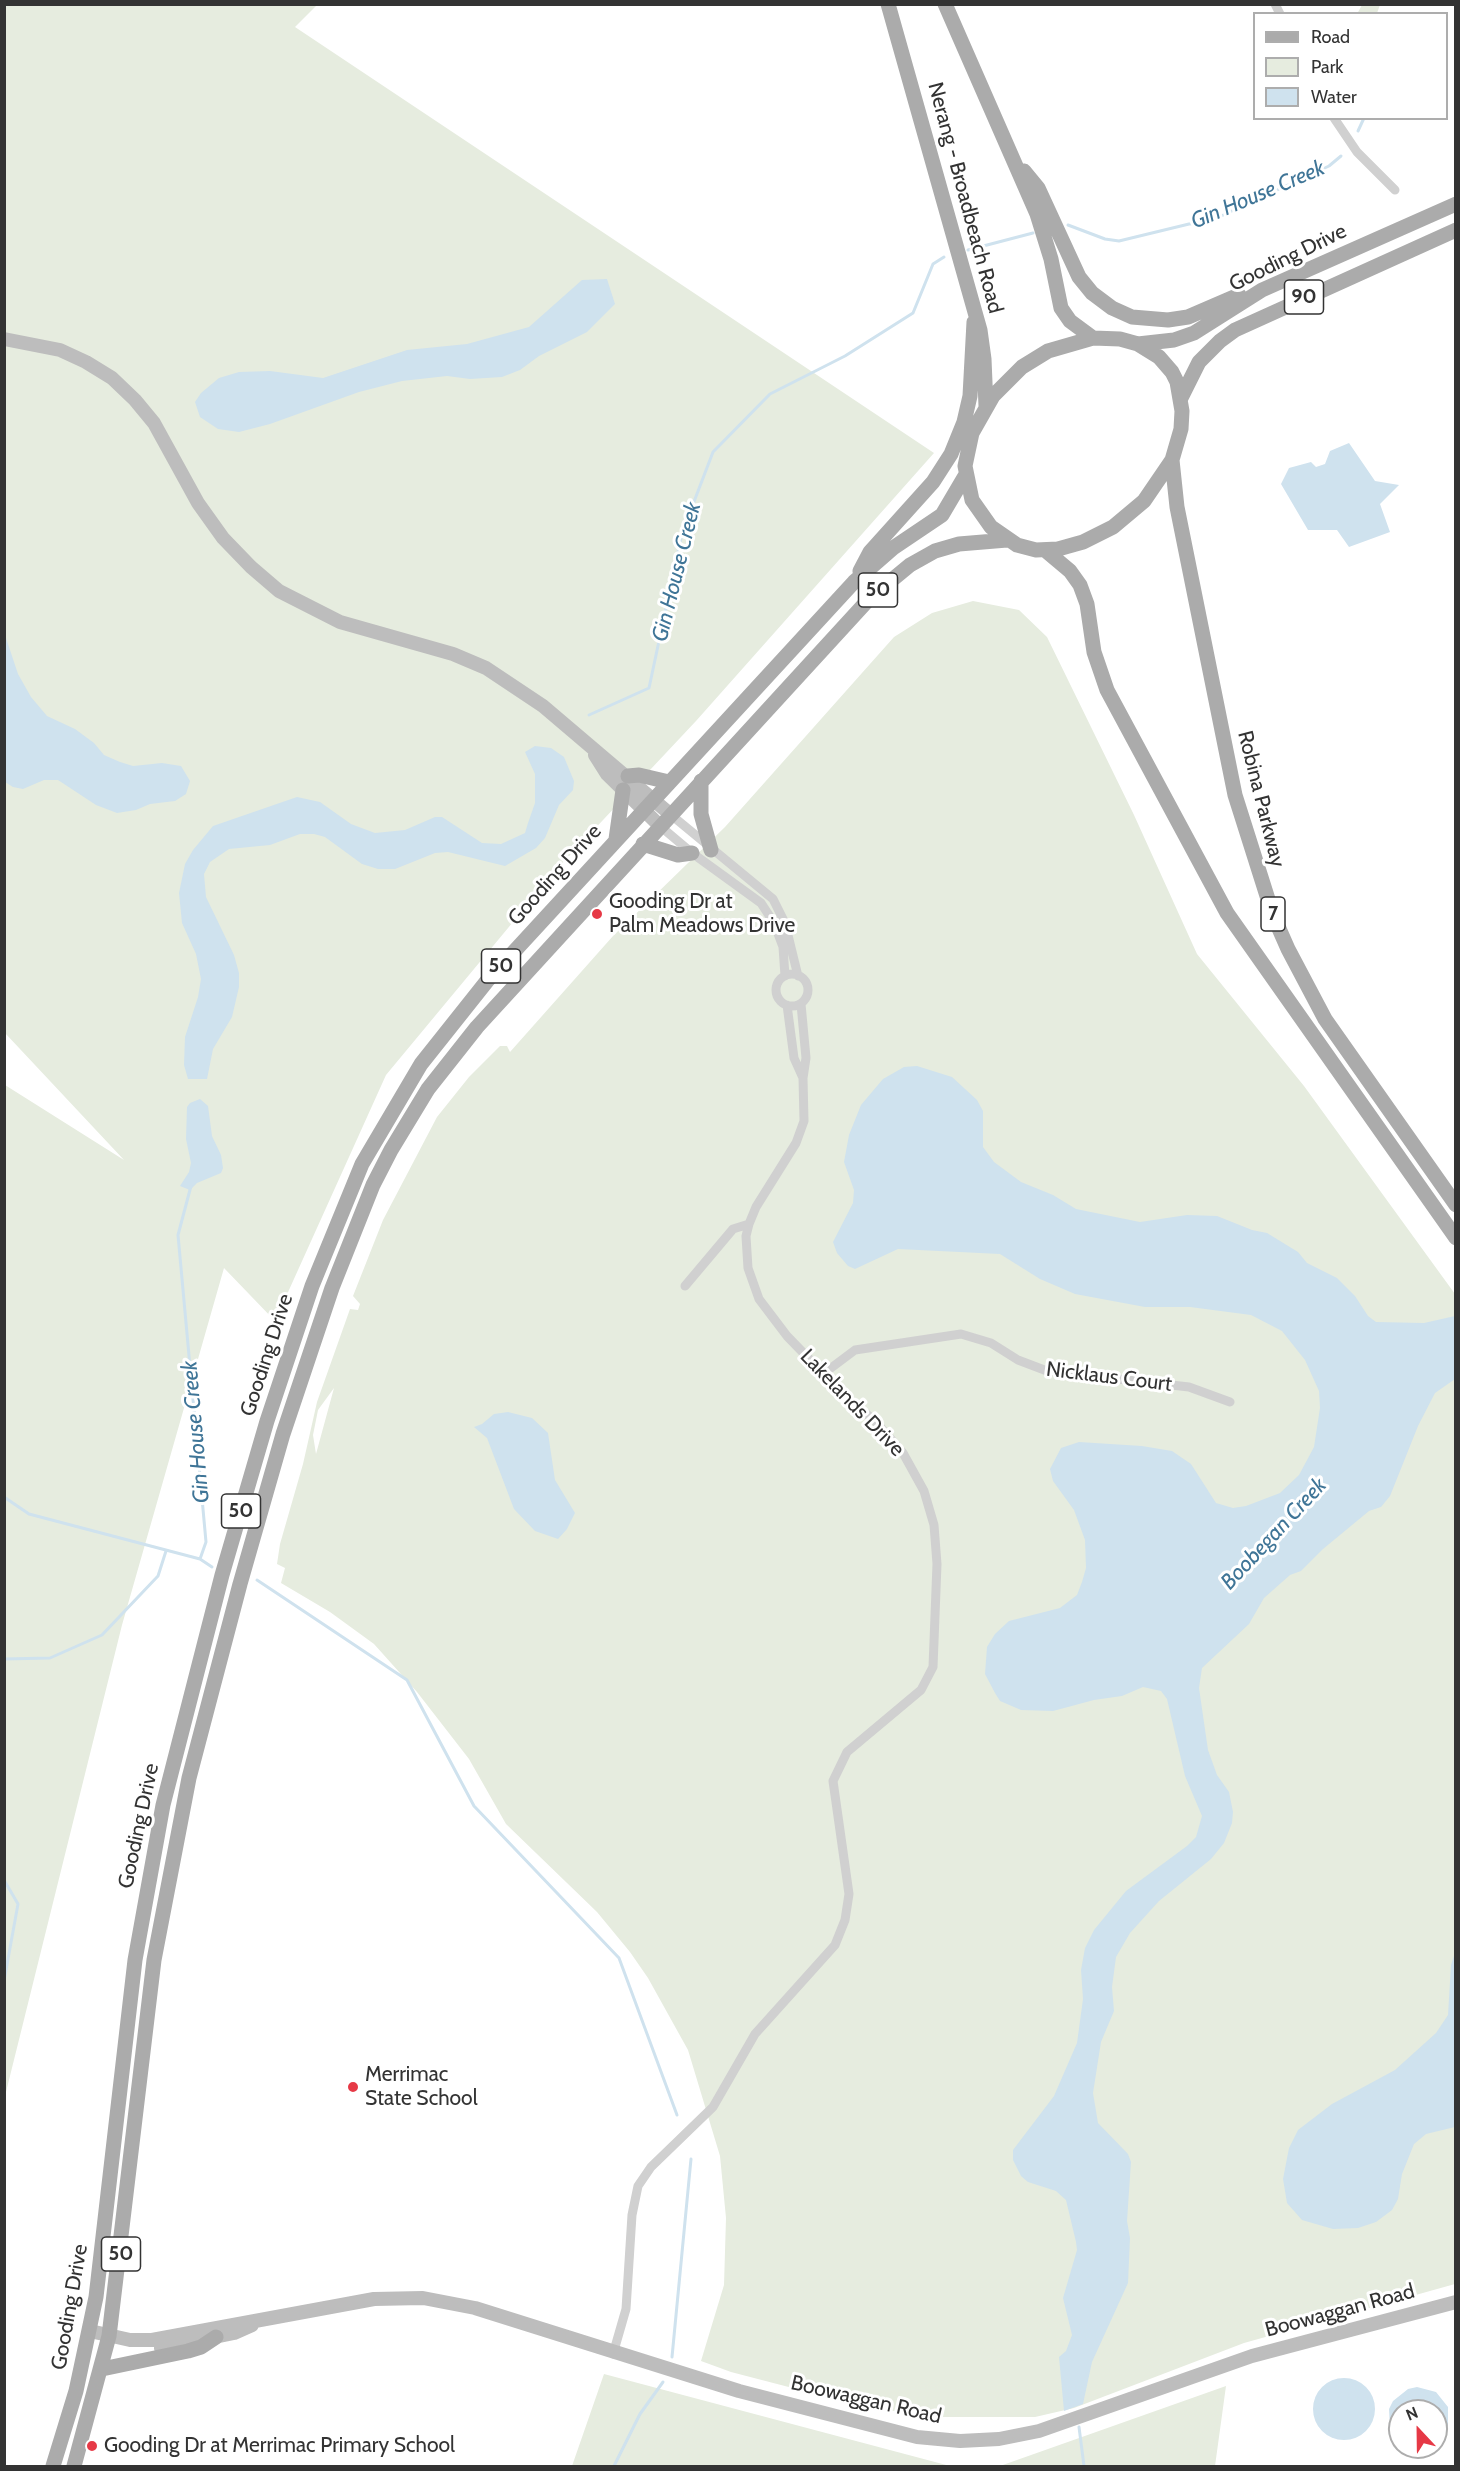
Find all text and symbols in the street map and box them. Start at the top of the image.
legend [1253,12,1448,120]
text: Road [1311,26,1350,48]
text: Park [1311,56,1343,78]
street label: Nerang - Broadbeach Road [922,80,1008,316]
text: Water [1311,86,1357,108]
water label: Gin House Creek [1187,155,1329,235]
street label: Gooding Drive [1225,219,1351,297]
road number: 90 [1284,280,1324,314]
water label: Gin House Creek [647,500,707,644]
road number: 50 [858,573,898,607]
street label: Robina Parkway [1232,728,1290,870]
street label: Gooding Drive [503,819,607,931]
place label: Gooding Dr at Palm Meadows Drive [609,889,795,939]
road number: 7 [1261,897,1285,931]
marker: Gooding Dr at Palm Meadows Drive [590,907,604,921]
road number: 50 [482,949,520,983]
street label: Gooding Drive [235,1291,299,1419]
street label: Lakelands Drive [795,1344,909,1462]
street label: Nicklaus Court [1045,1357,1173,1397]
water label: Gin House Creek [177,1360,215,1504]
water label: Boobegan Creek [1216,1473,1332,1595]
road number: 50 [222,1494,260,1528]
street label: Gooding Drive [113,1761,165,1891]
place label: Merrimac State School [365,2062,478,2112]
marker: Merrimac State School [346,2080,360,2094]
road number: 50 [102,2237,140,2271]
street label: Gooding Drive [47,2242,93,2372]
street label: Boowaggan Road [1262,2279,1418,2343]
street label: Boowaggan Road [788,2370,944,2430]
north arrow [1388,2399,1448,2459]
text: N [1403,2403,1421,2425]
place label: Gooding Dr at Merrimac Primary School [104,2433,455,2459]
marker: Gooding Dr at Merrimac Primary School [85,2439,99,2453]

